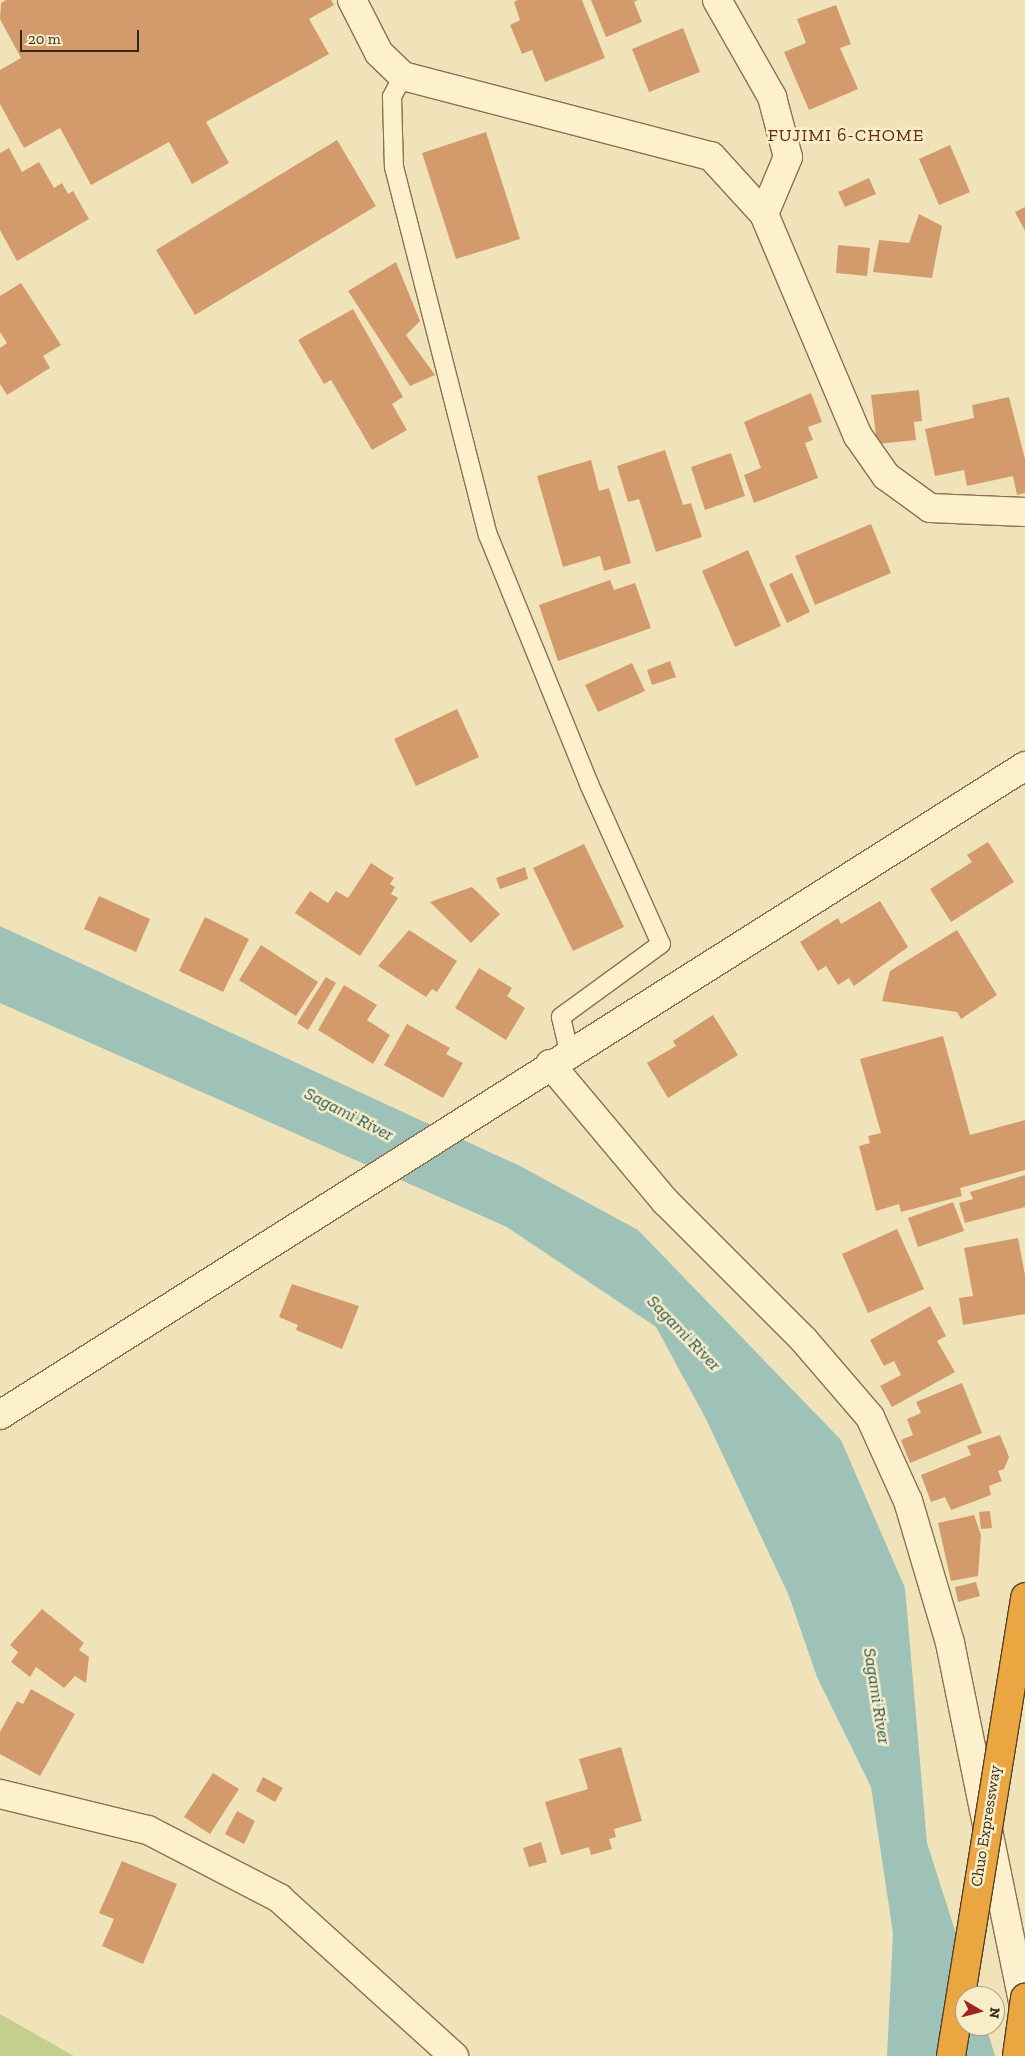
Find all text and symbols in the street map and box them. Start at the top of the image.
scale bar [22,20,141,52]
text: 20 m [28,30,61,48]
district label: FUJIMI 6-CHOME [766,124,926,146]
water label: Sagami River [301,1082,397,1146]
water label: Sagami River [642,1291,726,1375]
water label: Sagami River [859,1646,895,1746]
street label: Chuo Expressway [967,1764,1005,1888]
north arrow [955,1986,1005,2036]
text: N [985,2007,1004,2019]

